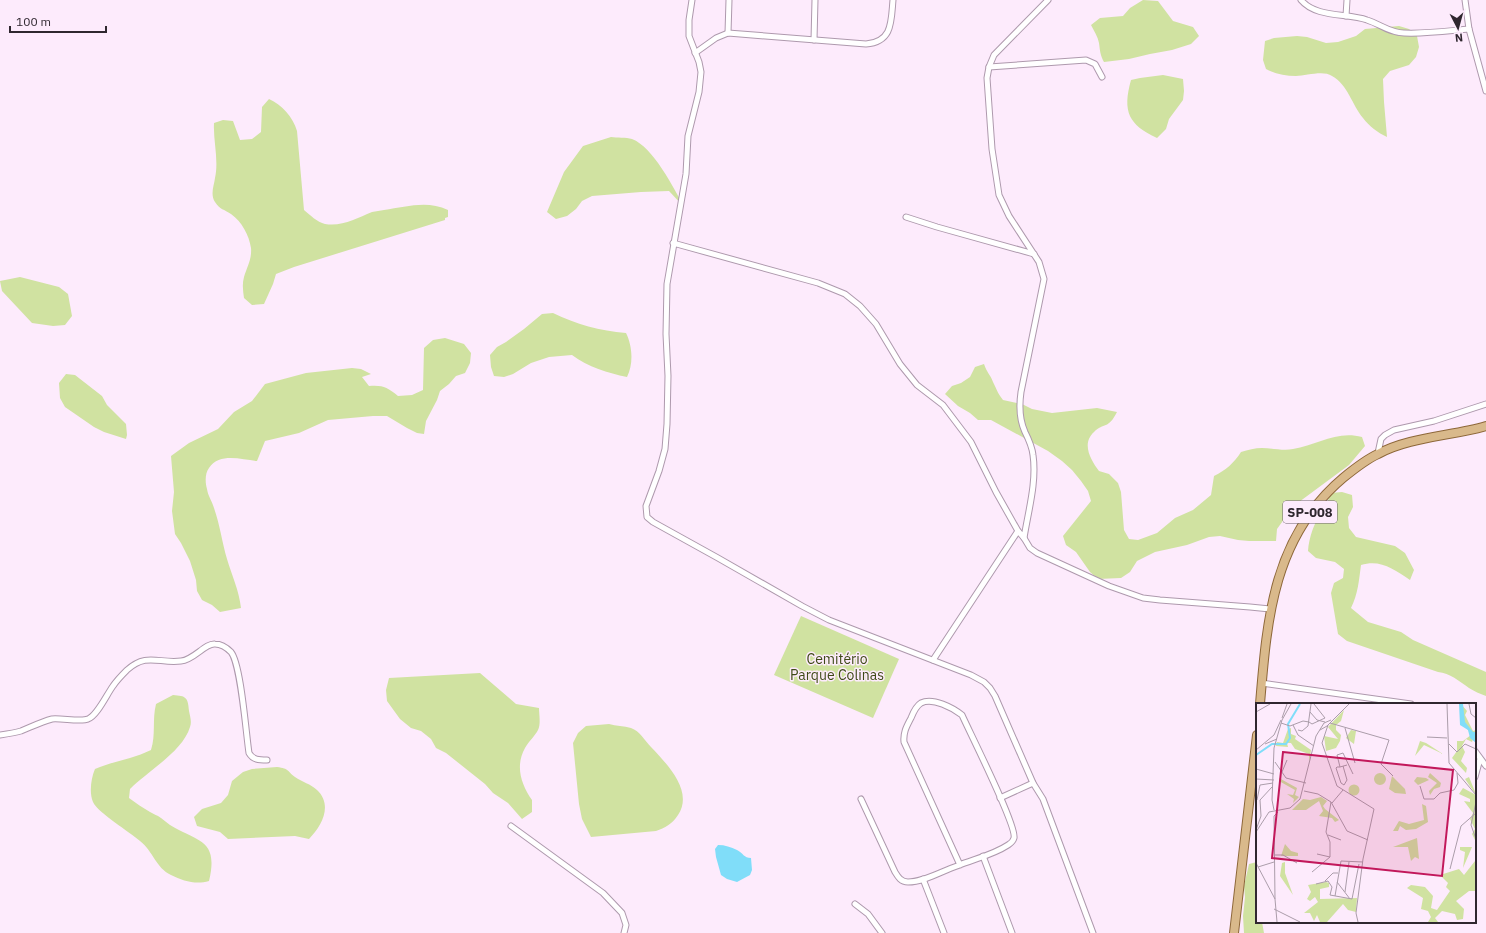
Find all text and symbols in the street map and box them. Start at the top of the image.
scale bar [10,8,106,34]
north arrow [1438,8,1478,48]
text: 100 m [16,14,51,29]
text: N [1454,31,1464,45]
road number: SP-008 [1283,501,1337,523]
park label: Cemitério Parque Colinas [790,650,884,684]
inset map [1256,703,1476,923]

